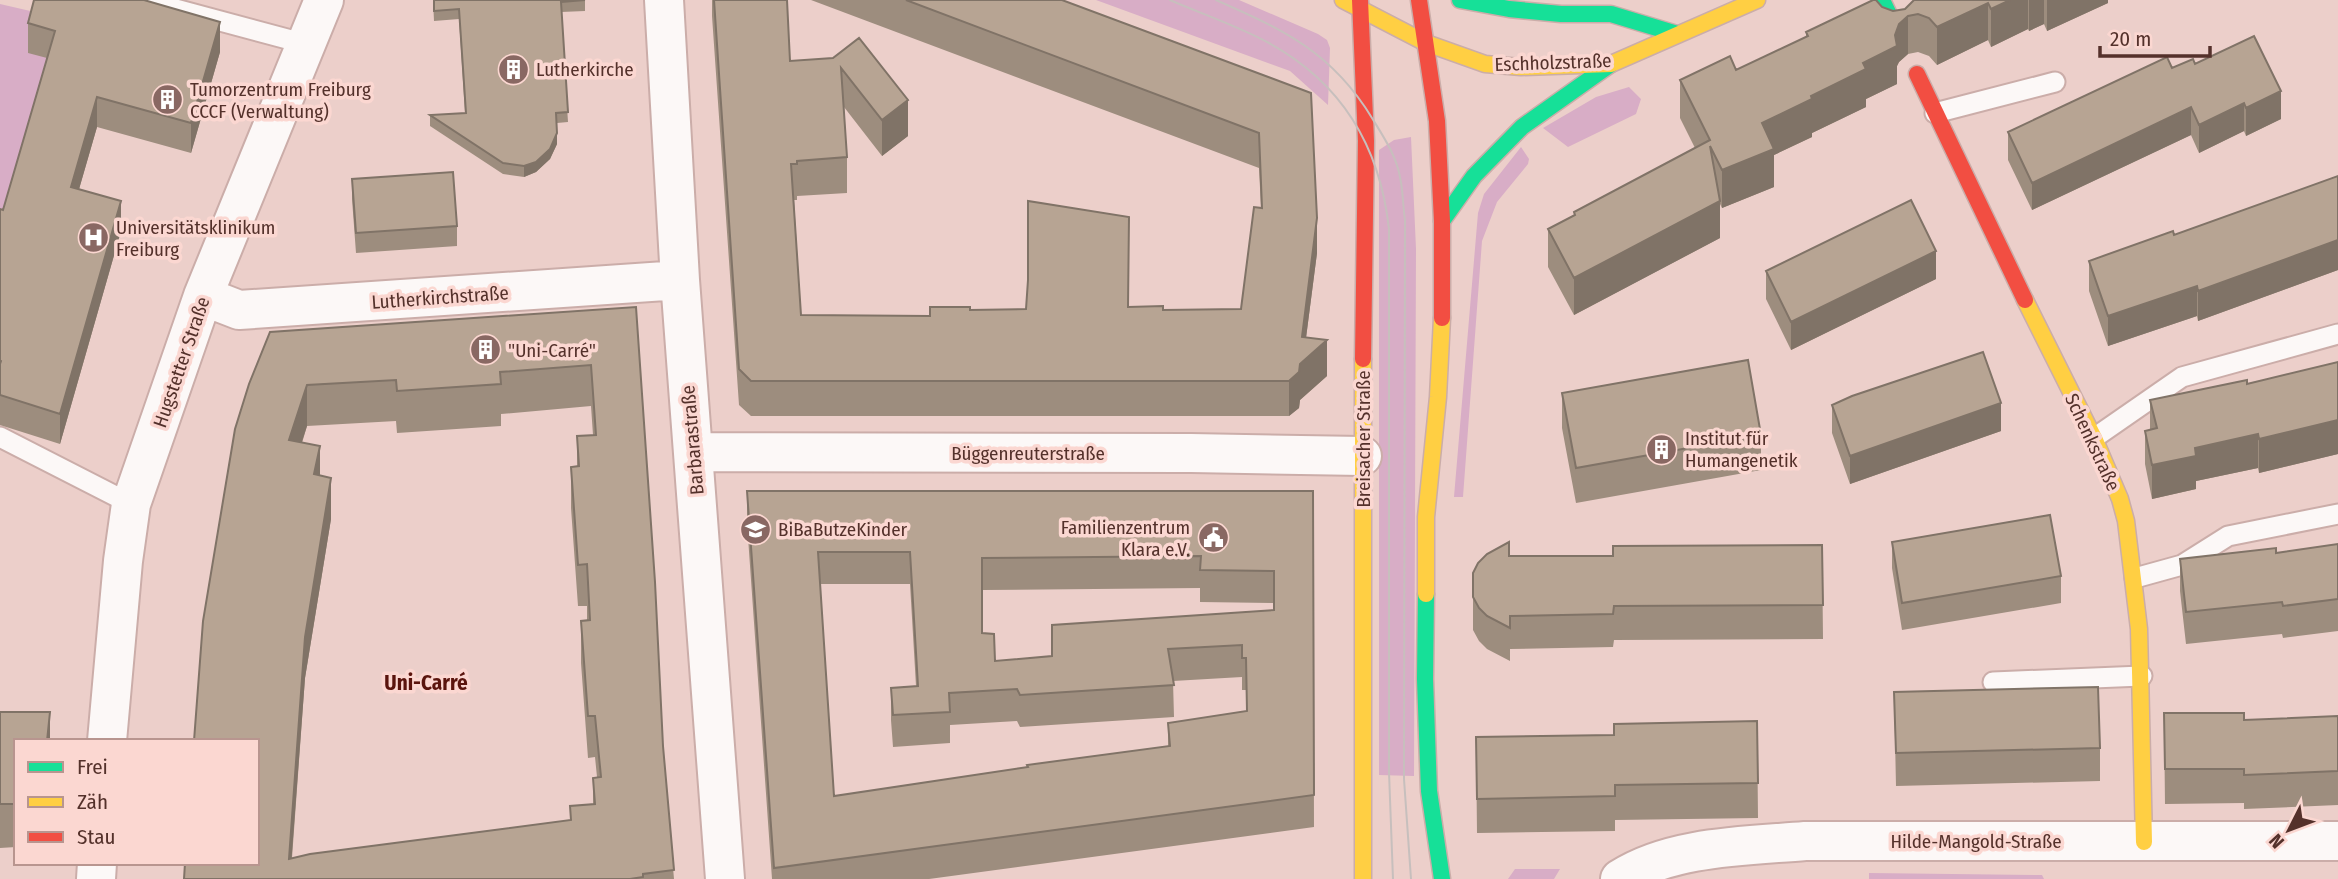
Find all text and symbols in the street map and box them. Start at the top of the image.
scale bar [2100,14,2210,58]
text: 20 m [2110,26,2151,52]
street label: Eschholzstraße [1494,49,1612,76]
building icon: Lutherkirche [496,52,530,86]
place label: Lutherkirche [536,58,634,81]
place label: Tumorzentrum Freiburg CCCF (Verwaltung) [190,78,371,123]
building icon: Tumorzentrum Freiburg CCCF (Verwaltung) [150,83,184,117]
place label: Universitätsklinikum Freiburg [116,216,275,261]
hospital icon: Universitätsklinikum Freiburg [76,221,110,255]
street label: Lutherkirchstraße [371,281,509,314]
street label: Hugstetter Straße [148,294,215,431]
building icon: "Uni-Carré" [468,333,502,367]
place label: "Uni-Carré" [508,339,596,362]
street label: Breisacher Straße [1352,370,1375,508]
street label: Barbarastraße [676,384,709,496]
street label: Schenkstraße [2060,390,2125,495]
place label: Institut für Humangenetik [1685,427,1798,472]
building icon: Institut für Humangenetik [1645,432,1679,466]
street label: Büggenreuterstraße [951,442,1105,465]
school or university icon: BiBaButzeKinder [738,512,772,546]
place label: Familienzentrum Klara e.V. [1061,516,1190,561]
place label: BiBaButzeKinder [778,518,908,541]
public building icon: Familienzentrum Klara e.V. [1196,521,1230,555]
district label: Uni-Carré [384,670,468,696]
legend [14,739,259,865]
text: Frei [77,754,108,780]
text: Zäh [77,789,108,815]
north arrow [2254,795,2324,865]
text: Stau [77,824,115,850]
text: N [2264,829,2289,853]
street label: Hilde-Mangold-Straße [1890,830,2062,853]

